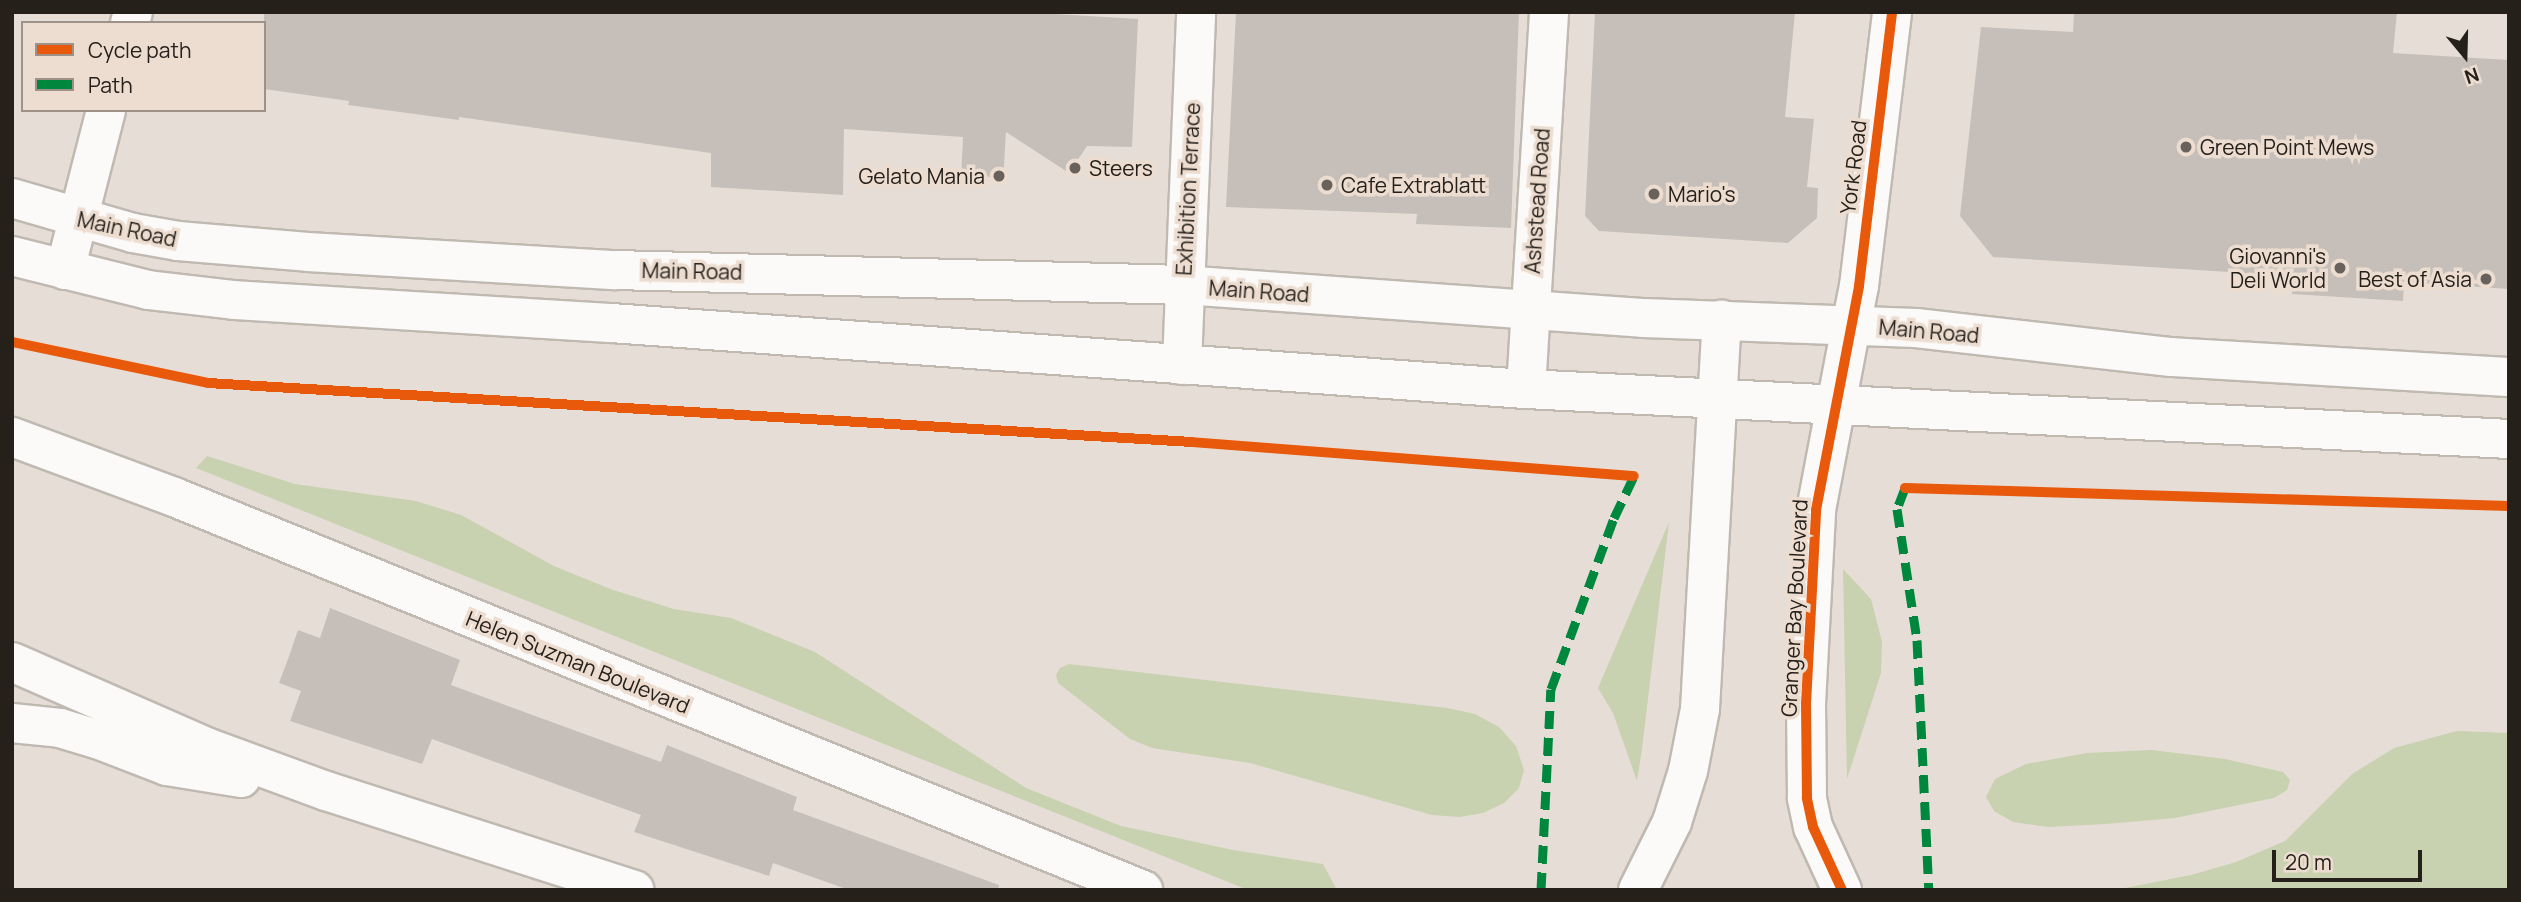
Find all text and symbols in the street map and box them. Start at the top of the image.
legend [21,21,266,112]
north arrow [2430,21,2500,91]
text: Cycle path [88,36,191,64]
text: N [2461,61,2483,90]
text: Path [88,71,133,99]
street label: Exhibition Terrace [1171,102,1205,276]
street label: York Road [1835,119,1871,215]
street label: Ashstead Road [1519,127,1555,275]
place label: Green Point Mews [2200,134,2374,160]
marker: Green Point Mews [2178,139,2194,155]
place label: Steers [1089,155,1153,181]
marker: Steers [1067,160,1083,176]
place label: Gelato Mania [858,163,985,189]
marker: Gelato Mania [991,168,1007,184]
place label: Cafe Extrablatt [1341,172,1486,198]
marker: Cafe Extrablatt [1319,177,1335,193]
place label: Mario's [1668,181,1735,207]
marker: Mario's [1646,186,1662,202]
street label: Main Road [75,206,179,252]
place label: Giovanni's Deli World [2230,243,2326,293]
street label: Main Road [641,258,743,284]
marker: Giovanni's Deli World [2332,260,2348,276]
place label: Best of Asia [2358,266,2472,292]
marker: Best of Asia [2478,271,2494,287]
street label: Main Road [1208,275,1310,307]
street label: Main Road [1878,314,1980,348]
street label: Granger Bay Boulevard [1776,499,1812,717]
street label: Helen Suzman Boulevard [463,606,693,718]
scale bar [2276,836,2426,880]
text: 20 m [2285,848,2332,876]

